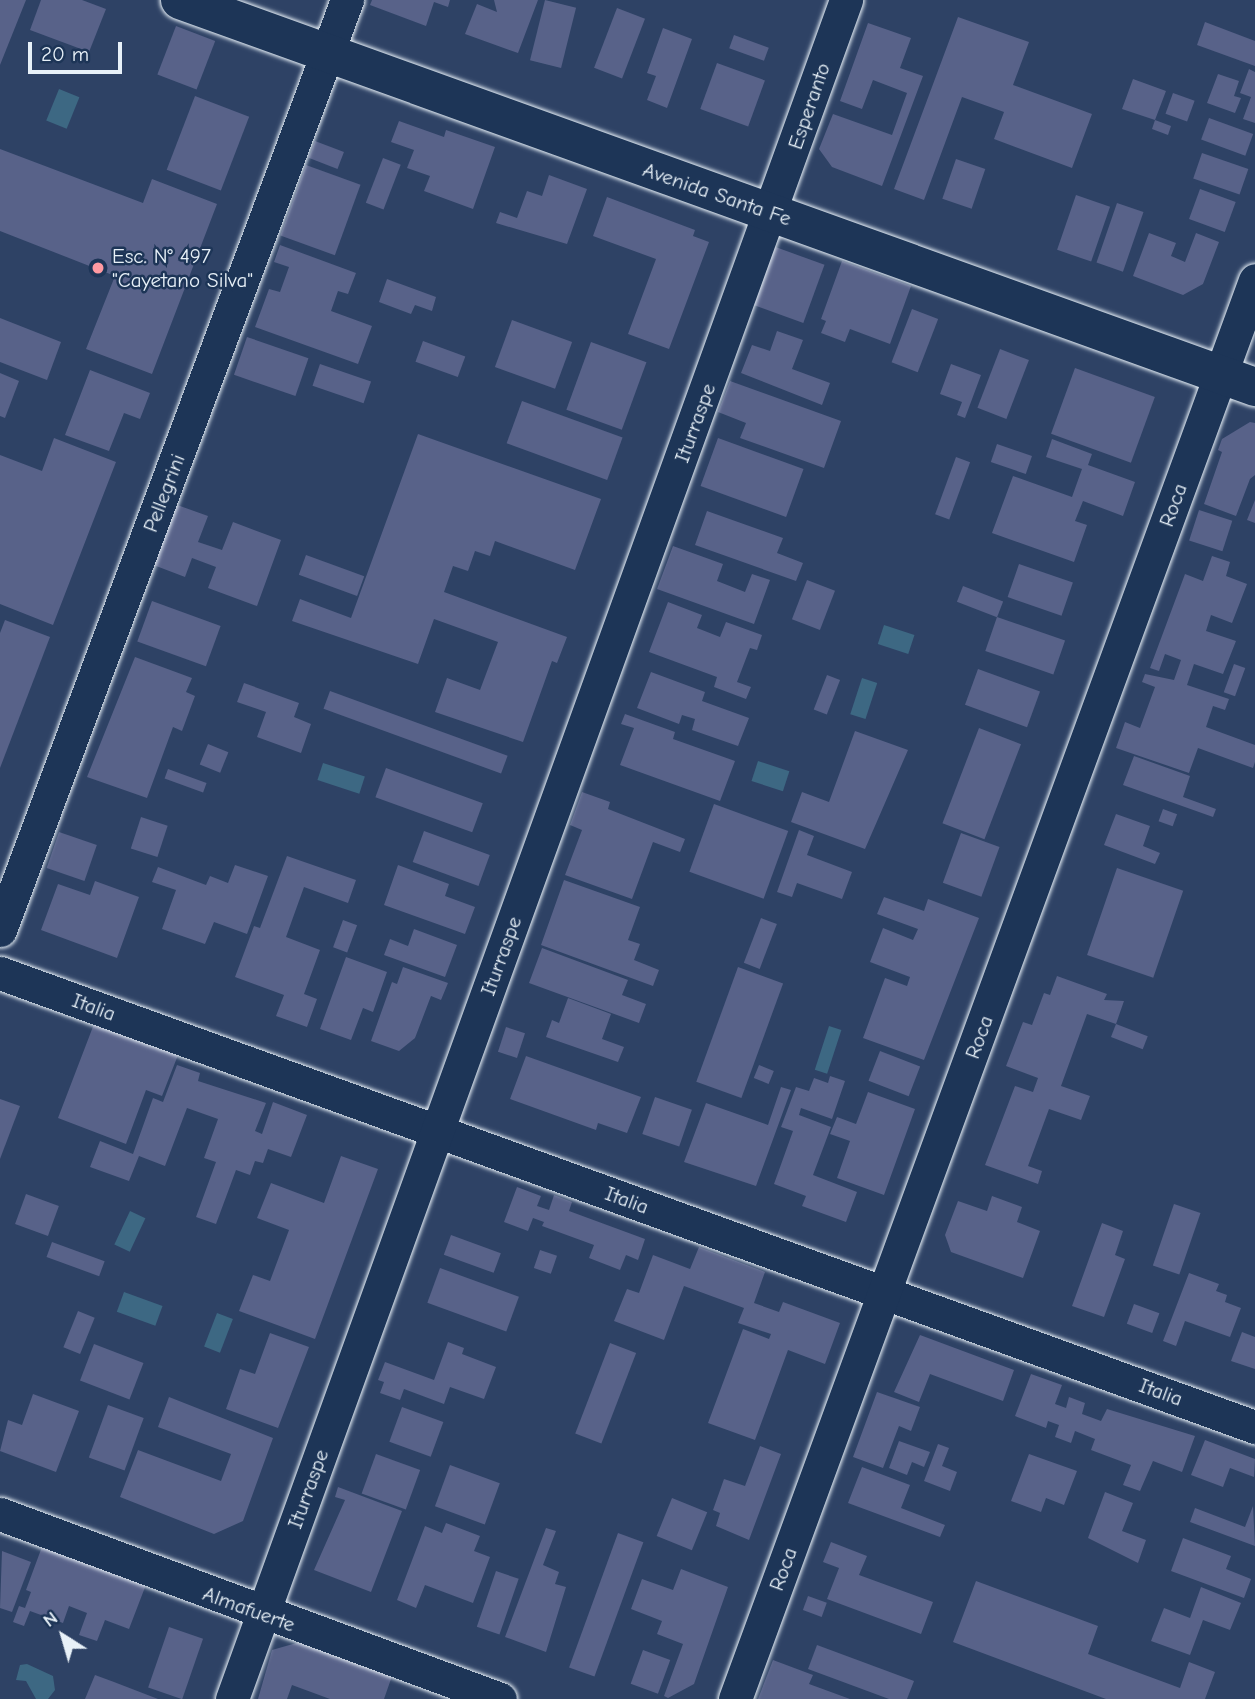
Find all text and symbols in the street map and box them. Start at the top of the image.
scale bar [32,28,126,72]
text: 20 m [41,42,89,66]
street label: Esperanto [782,59,836,153]
street label: Avenida Santa Fe [640,157,794,231]
place label: Esc. N° 497 "Cayetano Silva" [112,243,253,293]
marker: Esc. N° 497 "Cayetano Silva" [90,260,106,276]
street label: Iturraspe [669,380,721,466]
street label: Pellegrini [138,450,190,536]
street label: Roca [1154,480,1192,530]
street label: Iturraspe [475,913,527,999]
street label: Italia [69,988,119,1026]
street label: Roca [960,1012,998,1062]
street label: Italia [602,1181,652,1219]
street label: Italia [1136,1373,1186,1411]
street label: Iturraspe [282,1446,334,1532]
street label: Roca [764,1544,802,1594]
street label: Almafuerte [199,1581,299,1637]
north arrow [28,1601,98,1671]
text: N [39,1607,62,1632]

